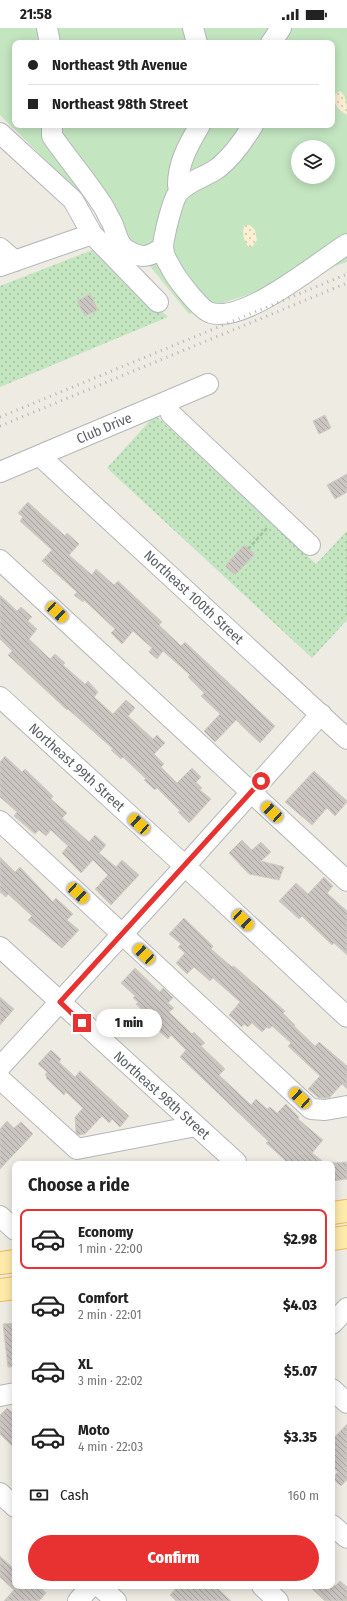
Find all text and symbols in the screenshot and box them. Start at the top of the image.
text: 21:58 [20,5,52,23]
text: Northeast 9th Avenue [52,56,187,74]
text: Northeast 98th Street [52,95,188,113]
map controls [291,140,335,184]
button: layers [291,140,335,184]
street label: Club Drive [74,409,134,448]
street label: Northeast 100th Street [140,547,247,648]
car [44,599,70,625]
street label: Northeast 99th Street [25,720,129,815]
route start [252,772,270,790]
car [259,799,285,825]
car [126,812,152,836]
car [65,880,91,906]
car [230,907,256,933]
car [131,941,157,967]
callout: 1 min [96,1009,162,1037]
route end [73,1014,91,1032]
text: 1 min [115,1015,143,1030]
street label: Northeast 98th Street [110,1048,214,1143]
car [287,1085,313,1111]
text: Choose a ride [28,1174,130,1196]
icon: car [30,1221,66,1257]
text: Economy [78,1223,133,1241]
text: $2.98 [283,1230,317,1248]
text: 1 min · 22:00 [78,1241,143,1256]
icon: car [30,1287,66,1323]
text: Comfort [78,1289,129,1307]
text: $4.03 [283,1296,317,1314]
text: 2 min · 22:01 [78,1307,142,1322]
icon: car [30,1353,66,1389]
text: XL [78,1355,93,1373]
text: $5.07 [284,1362,317,1380]
text: 3 min · 22:02 [78,1373,143,1388]
icon: car [30,1419,66,1455]
text: Moto [78,1421,110,1439]
text: $3.35 [284,1428,317,1446]
text: 4 min · 22:03 [78,1439,143,1454]
icon: cash [28,1484,50,1506]
text: Cash [60,1486,89,1504]
text: 160 m [288,1488,319,1503]
button: Confirm [28,1535,319,1581]

